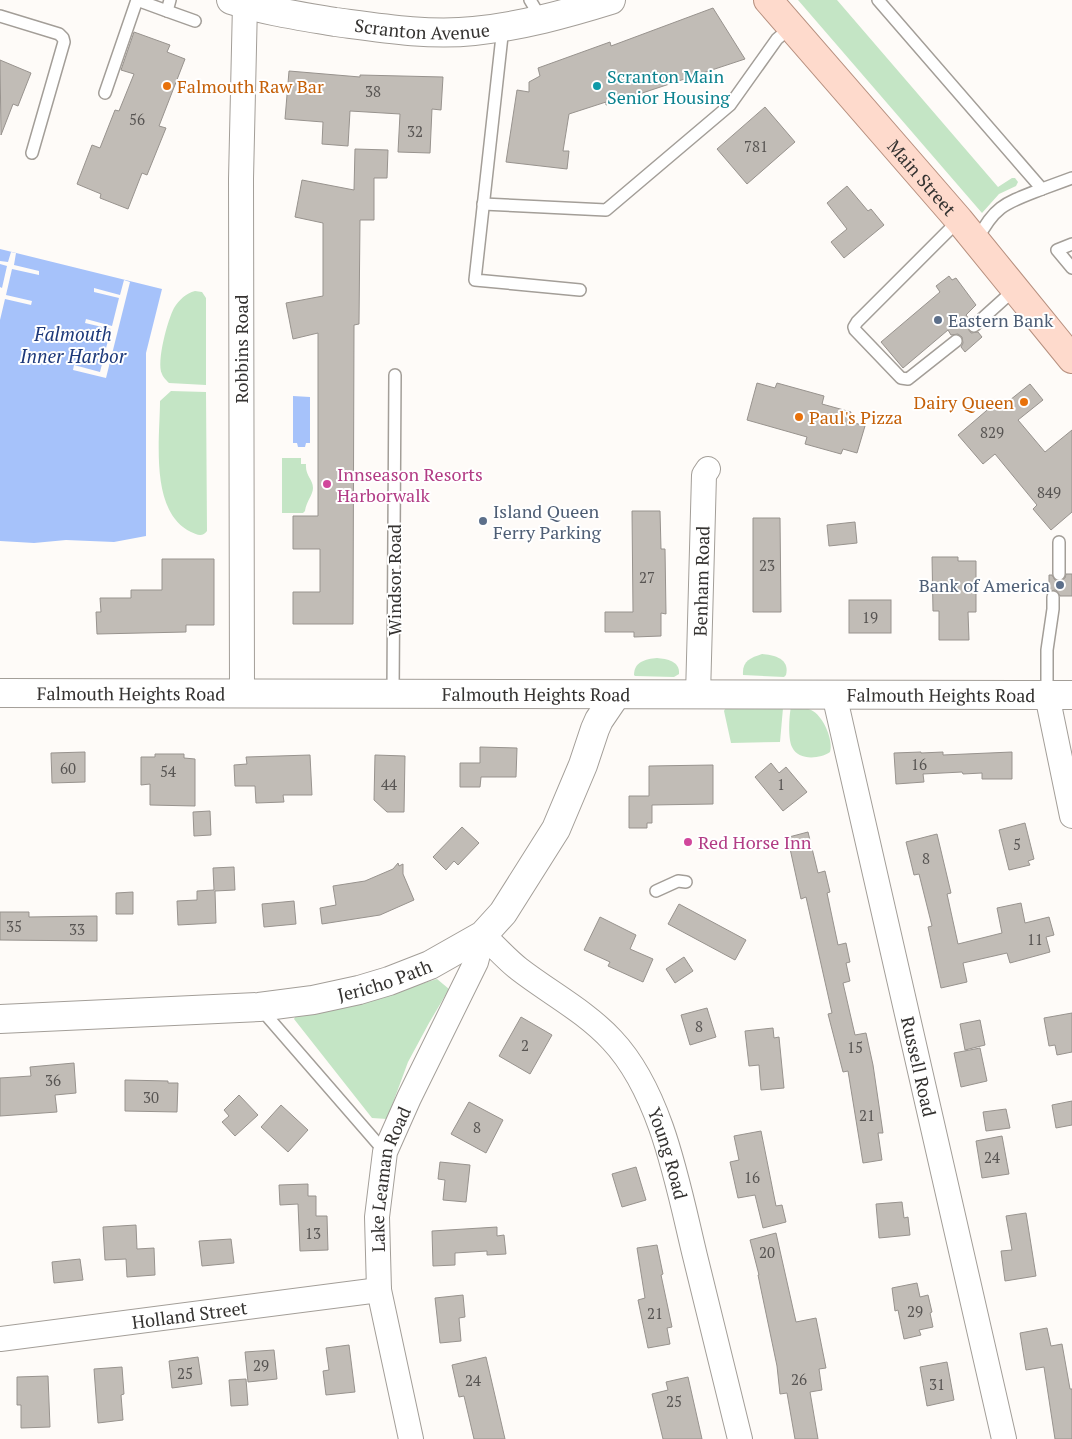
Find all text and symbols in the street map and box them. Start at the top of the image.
street label: Scranton Avenue [353,13,491,45]
place label: Scranton Main Senior Housing [607,64,730,109]
place label: Falmouth Raw Bar [177,74,324,98]
marker: Falmouth Raw Bar [161,80,173,92]
marker: Scranton Main Senior Housing [591,80,603,92]
house number: 38 [365,81,381,101]
house number: 56 [129,109,145,129]
house number: 32 [407,121,423,141]
street label: Main Street [882,134,962,221]
house number: 781 [744,136,768,156]
street label: Robbins Road [229,294,253,404]
place label: Eastern Bank [948,308,1054,332]
marker: Eastern Bank [932,314,944,326]
water label: Falmouth Inner Harbor [19,321,127,368]
place label: Dairy Queen [914,390,1014,414]
marker: Dairy Queen [1018,396,1030,408]
place label: Paul's Pizza [809,405,903,429]
marker: Paul's Pizza [793,411,805,423]
house number: 829 [980,422,1004,442]
place label: Innseason Resorts Harborwalk [337,462,483,507]
marker: Innseason Resorts Harborwalk [321,478,333,490]
house number: 849 [1037,482,1061,502]
place label: Island Queen Ferry Parking [493,499,602,544]
marker: Island Queen Ferry Parking [477,515,489,527]
street label: Windsor Road [382,524,406,636]
street label: Benham Road [688,525,715,637]
house number: 23 [759,555,775,575]
house number: 27 [639,567,655,587]
place label: Bank of America [919,573,1050,597]
marker: Bank of America [1054,579,1066,591]
house number: 19 [862,607,878,627]
street label: Falmouth Heights Road [37,681,225,705]
street label: Falmouth Heights Road [442,682,630,706]
street label: Falmouth Heights Road [847,683,1035,707]
house number: 16 [911,754,927,774]
house number: 60 [60,758,76,778]
house number: 54 [160,761,176,781]
house number: 44 [381,774,397,794]
house number: 1 [777,774,785,794]
place label: Red Horse Inn [698,830,812,854]
house number: 5 [1013,834,1021,854]
marker: Red Horse Inn [682,836,694,848]
house number: 8 [922,848,930,868]
house number: 35 [6,916,22,936]
house number: 33 [69,919,85,939]
house number: 11 [1027,929,1043,949]
street label: Jericho Path [335,953,436,1006]
street label: Russell Road [896,1014,942,1119]
house number: 8 [695,1016,703,1036]
house number: 2 [521,1035,529,1055]
house number: 15 [847,1037,863,1057]
house number: 36 [45,1070,61,1090]
house number: 30 [143,1087,159,1107]
street label: Lake Leaman Road [365,1103,416,1252]
street label: Young Road [643,1104,693,1202]
house number: 21 [859,1105,875,1125]
house number: 8 [473,1117,481,1137]
house number: 24 [984,1147,1000,1167]
house number: 16 [744,1167,760,1187]
house number: 13 [305,1223,321,1243]
house number: 20 [759,1242,775,1262]
street label: Holland Street [130,1295,249,1334]
house number: 29 [907,1301,923,1321]
house number: 21 [647,1303,663,1323]
house number: 29 [253,1355,269,1375]
house number: 25 [177,1363,193,1383]
house number: 26 [791,1369,807,1389]
house number: 24 [465,1370,481,1390]
house number: 31 [929,1374,945,1394]
house number: 25 [666,1391,682,1411]

